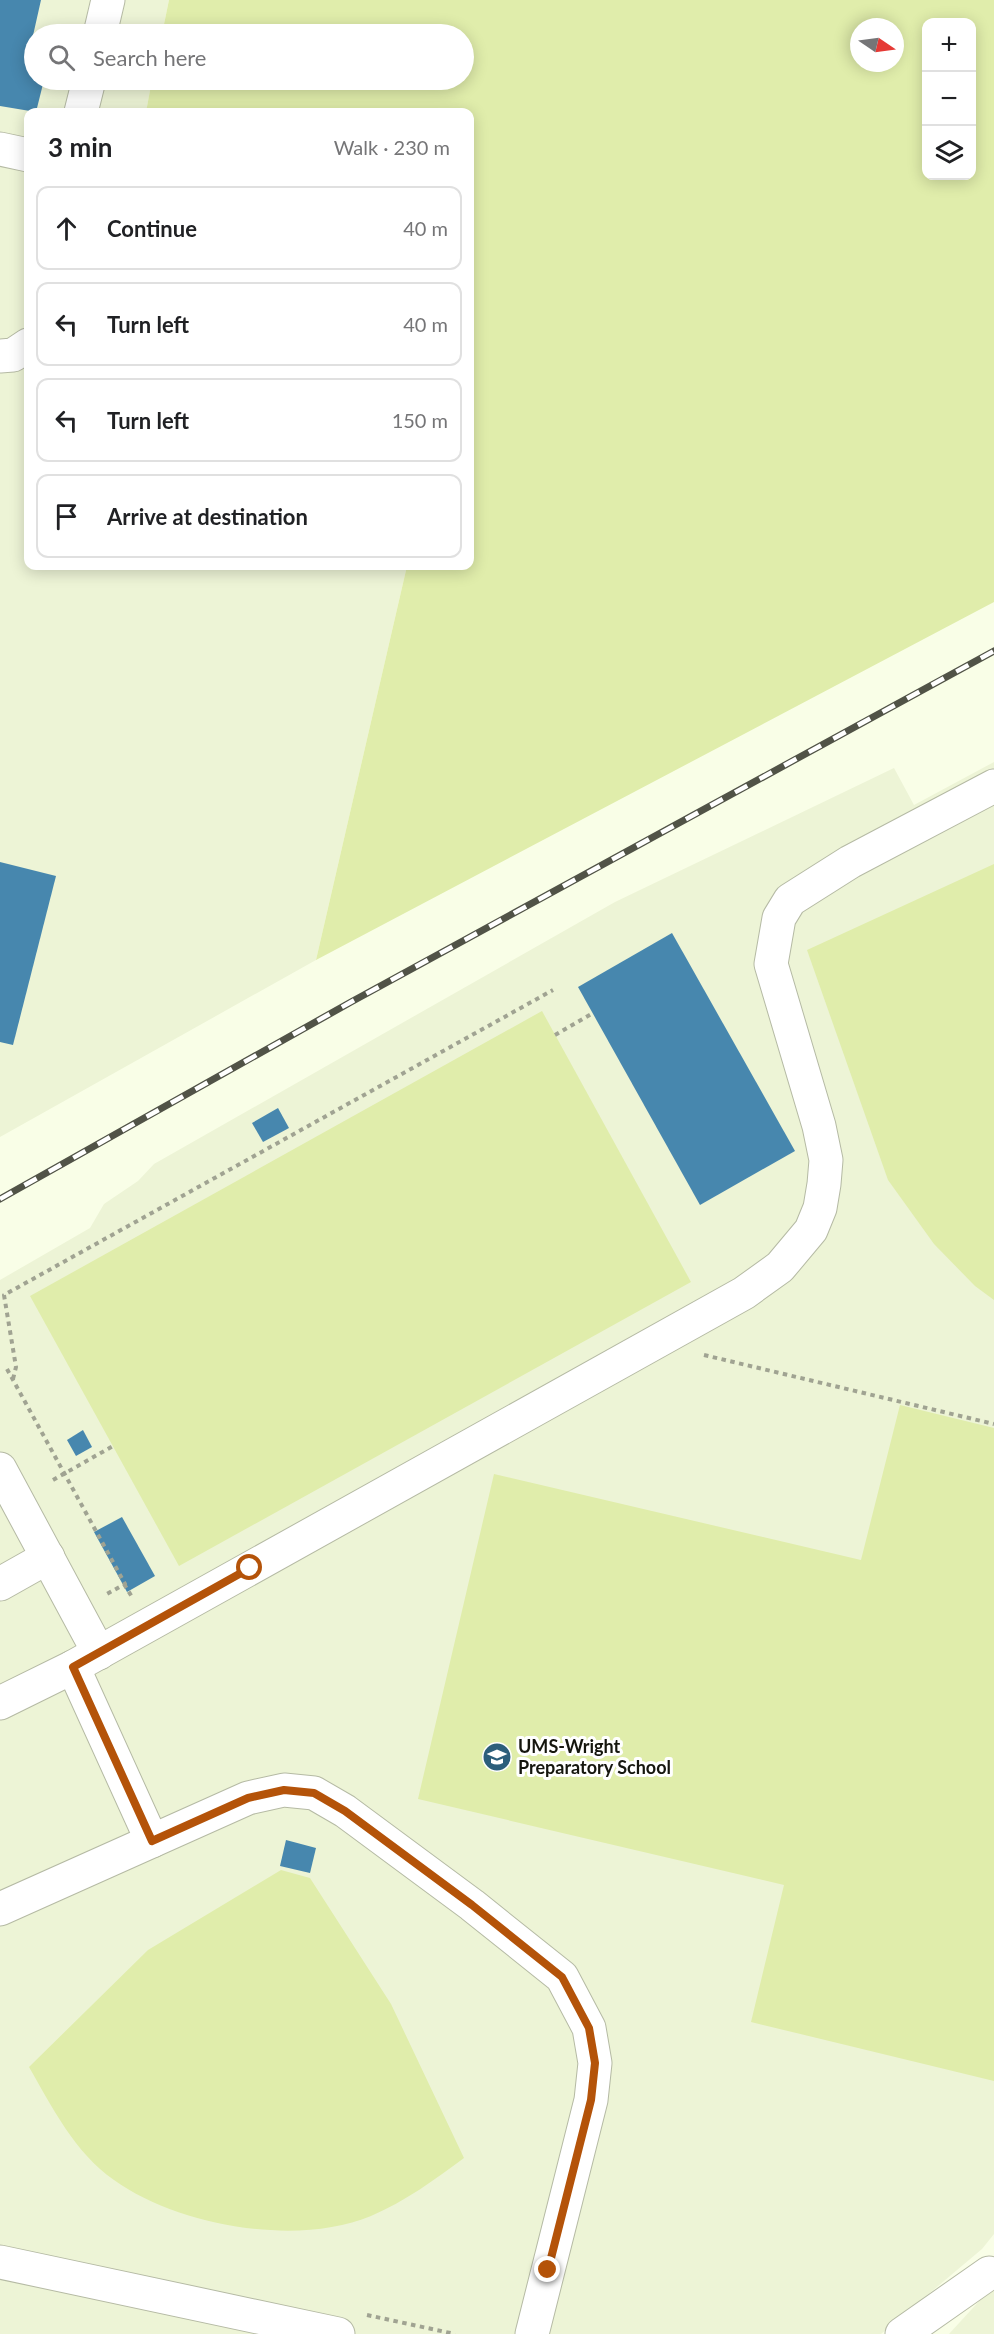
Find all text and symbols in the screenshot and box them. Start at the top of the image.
north arrow [850,18,904,72]
map controls [922,18,976,180]
button: + [922,18,976,72]
search box [24,24,474,90]
icon: search [45,41,78,74]
text: Search here [93,44,206,71]
button: − [922,72,976,126]
button: layers [922,126,976,180]
text: 3 min [48,131,112,163]
text: Walk · 230 m [334,135,450,159]
icon: ahead [50,212,83,245]
text: Continue [107,215,197,242]
text: 40 m [403,216,448,240]
icon: left [50,308,83,341]
text: Turn left [107,311,189,338]
text: 40 m [403,312,448,336]
icon: left [50,404,83,437]
text: Turn left [107,407,189,434]
text: 150 m [392,408,448,432]
icon: arrive [50,500,83,533]
text: Arrive at destination [107,503,308,530]
route start [236,1554,262,1580]
place label: UMS-Wright Preparatory School [518,1735,671,1778]
school or university icon: UMS-Wright Preparatory School [481,1741,513,1773]
route end [534,2256,560,2282]

